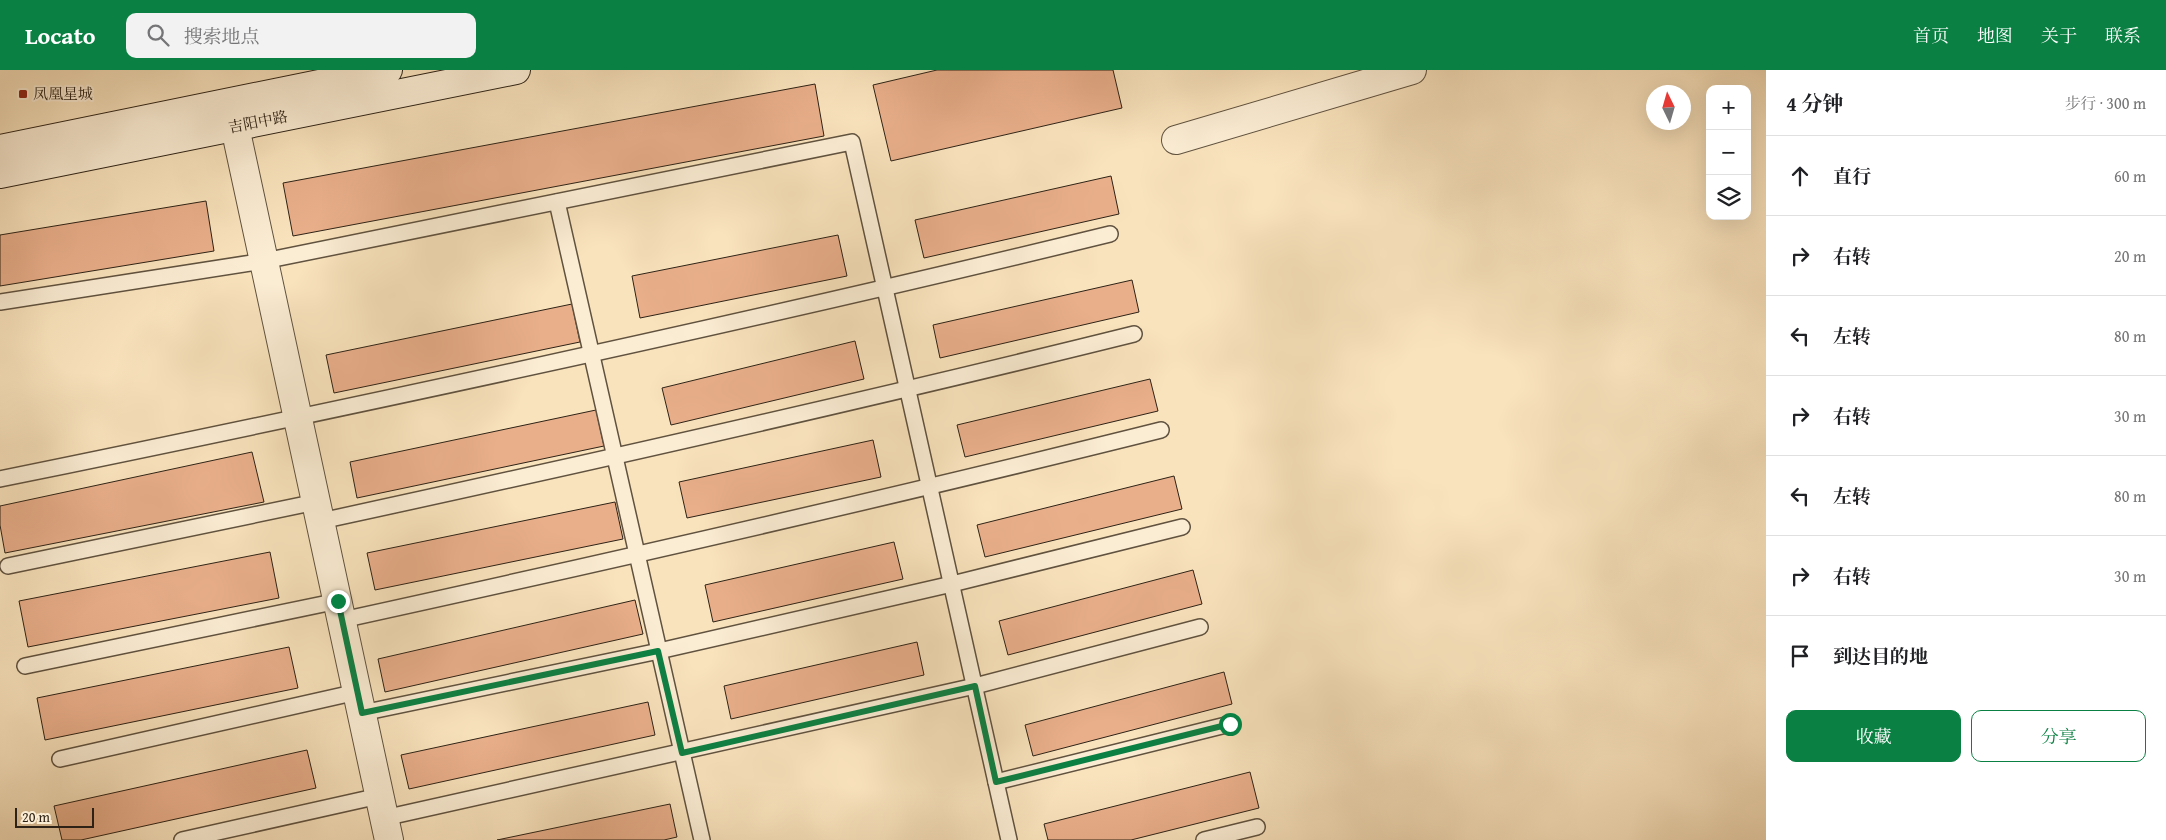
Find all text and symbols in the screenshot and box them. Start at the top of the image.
search box [126,13,476,58]
text: Locato [25,18,96,53]
icon: search [144,21,172,49]
text: 搜索地点 [184,22,260,50]
text: 首页 [1913,22,1949,49]
text: 地图 [1977,22,2013,49]
text: 关于 [2041,22,2077,49]
text: 联系 [2105,22,2141,49]
place label: 凤凰星城 [33,83,93,104]
north arrow [1646,85,1691,130]
map controls [1706,85,1751,220]
button: + [1706,85,1751,130]
marker: 凤凰星城 [17,88,29,100]
text: 4 分钟 [1786,88,1844,119]
text: 步行 · 300 m [2065,91,2146,115]
street label: 吉阳中路 [226,105,289,138]
button: − [1706,130,1751,175]
icon: ahead [1786,162,1814,190]
text: 直行 [1833,162,1871,190]
text: 60 m [2114,164,2146,188]
button: layers [1706,175,1751,220]
icon: right [1786,242,1814,270]
text: 右转 [1833,242,1871,270]
text: 20 m [2114,244,2146,268]
icon: left [1786,322,1814,350]
text: 左转 [1833,322,1871,350]
text: 80 m [2114,324,2146,348]
icon: right [1786,402,1814,430]
text: 右转 [1833,402,1871,430]
text: 30 m [2114,404,2146,428]
icon: left [1786,482,1814,510]
text: 左转 [1833,482,1871,510]
text: 80 m [2114,484,2146,508]
icon: right [1786,562,1814,590]
text: 右转 [1833,562,1871,590]
text: 30 m [2114,564,2146,588]
route end [327,590,350,613]
icon: arrive [1786,642,1814,670]
text: 到达目的地 [1833,642,1928,670]
button: 收藏 [1786,710,1961,762]
button: 分享 [1971,710,2146,762]
route start [1219,713,1242,736]
scale bar [15,805,94,828]
text: 20 m [22,807,50,827]

